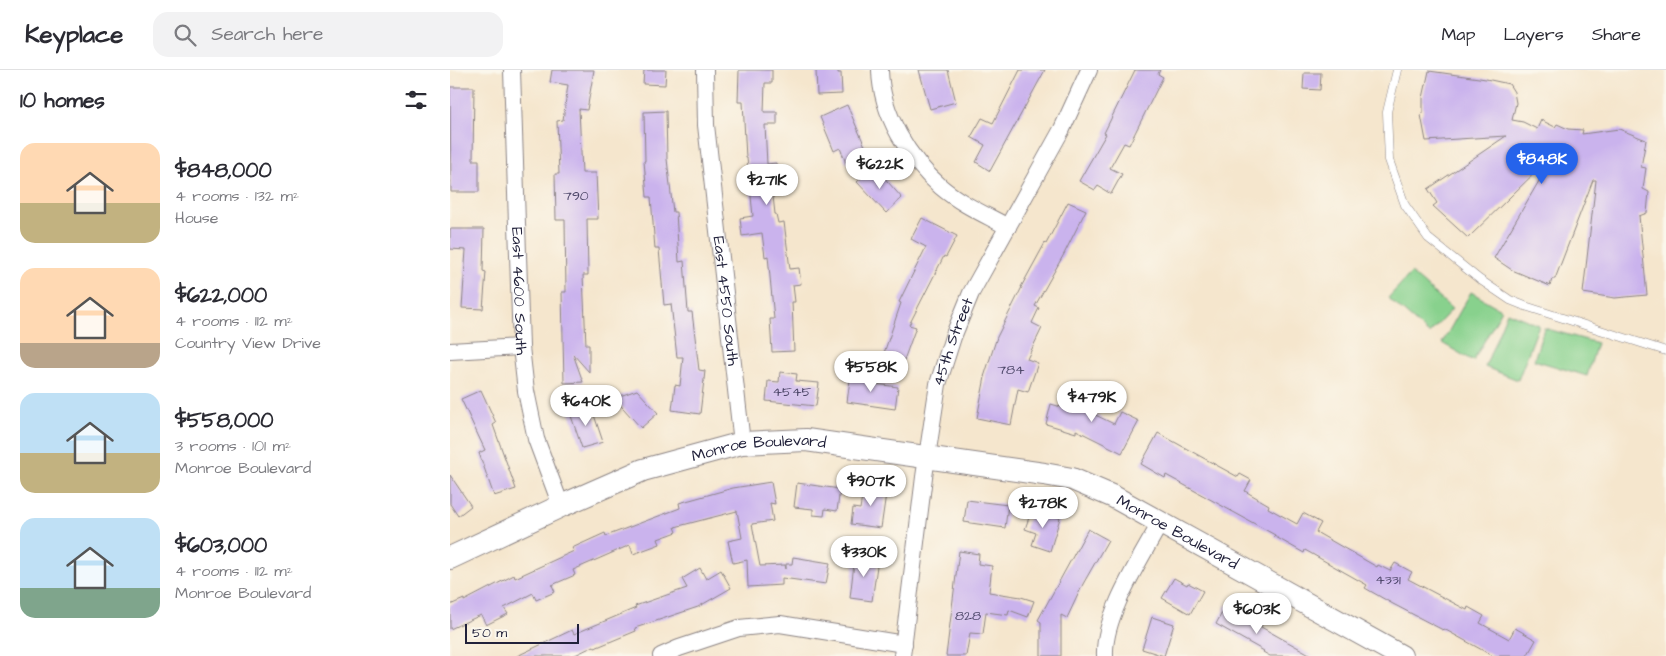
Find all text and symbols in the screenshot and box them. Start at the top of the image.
search box [153,12,503,57]
text: Keyplace [25,18,123,52]
icon: search [171,21,199,49]
text: Search here [211,21,323,48]
text: Map [1441,22,1475,47]
text: Layers [1503,22,1564,47]
text: Share [1592,22,1641,47]
text: 10 homes [20,86,105,115]
icon: filters [402,86,430,114]
pin: $848K [1507,142,1577,185]
pin: $622K [845,148,915,190]
text: $848K [1517,148,1567,170]
text: $622K [857,153,903,175]
text: $848,000 [175,156,272,185]
icon: home [60,163,120,223]
pin: $271K [732,164,802,206]
text: $271K [747,169,787,191]
text: 4 rooms · 132 m² [175,185,299,207]
house number: 790 [563,186,589,206]
text: House [175,207,219,229]
street label: East 4600 South [506,227,533,356]
street label: East 4550 South [708,235,744,367]
text: $622,000 [175,281,267,310]
icon: home [60,288,120,348]
street label: 45th Street [927,294,979,389]
text: 4 rooms · 112 m² [175,310,293,332]
text: Country View Drive [175,332,321,354]
pin: $558K [836,350,906,393]
text: $558K [845,356,897,378]
house number: 784 [997,360,1025,380]
pin: $479K [1057,380,1127,423]
house number: 4545 [773,382,812,402]
pin: $640K [551,384,621,427]
text: $479K [1068,386,1116,408]
text: $640K [561,390,611,412]
text: $558,000 [175,406,274,435]
icon: home [60,413,120,473]
street label: Monroe Boulevard [689,429,828,467]
text: 3 rooms · 101 m² [175,435,291,457]
text: Monroe Boulevard [175,457,311,479]
pin: $907K [836,464,906,507]
text: $907K [847,470,895,492]
pin: $278K [1008,486,1078,529]
street label: Monroe Boulevard [1113,490,1242,575]
text: $278K [1019,492,1067,514]
text: $603,000 [175,531,267,560]
pin: $330K [829,536,899,578]
icon: home [60,538,120,598]
text: $330K [842,541,886,563]
text: 4 rooms · 112 m² [175,560,293,582]
house number: 4331 [1375,570,1401,590]
text: Monroe Boulevard [175,582,311,604]
pin: $603K [1222,592,1292,635]
text: $603K [1234,598,1280,620]
house number: 828 [955,606,981,626]
scale bar [465,621,579,644]
text: 50 m [472,623,507,643]

